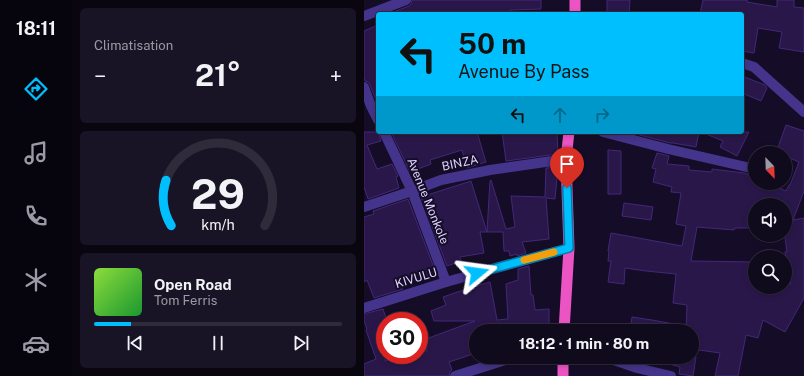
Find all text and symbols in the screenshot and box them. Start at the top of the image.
text: 18:11 [16,18,56,39]
text: 50 m [458,27,526,60]
icon: left [392,28,444,80]
text: Climatisation [94,38,173,53]
text: 21° [195,57,241,93]
text: Avenue By Pass [458,61,589,82]
text: − [94,63,106,89]
text: + [330,63,342,89]
icon: directions [22,75,50,103]
icon: left [507,104,529,126]
icon: ahead [549,104,571,126]
icon: right [591,104,613,126]
icon: music [22,139,50,167]
north arrow [748,146,792,190]
map controls [748,146,792,294]
pin [550,147,584,188]
street label: BINZA [441,152,480,174]
icon: arrive [556,153,578,175]
street label: Avenue Monkole [404,156,452,246]
text: 29 [191,169,245,218]
button: sound [748,198,792,242]
icon: phone [22,202,50,230]
text: km/h [201,216,235,233]
button: search [748,250,792,294]
position arrow [456,252,498,294]
street label: KIVULU [393,265,439,291]
icon: climate [22,266,50,294]
text: Open Road [154,276,232,293]
text: Tom Ferris [154,293,217,308]
speed limit sign: 30 [376,312,428,364]
icon: car [22,330,50,358]
icon: previous [124,332,146,354]
icon: pause [207,332,229,354]
icon: next [290,332,312,354]
text: 18:12 · 1 min · 80 m [519,335,649,352]

